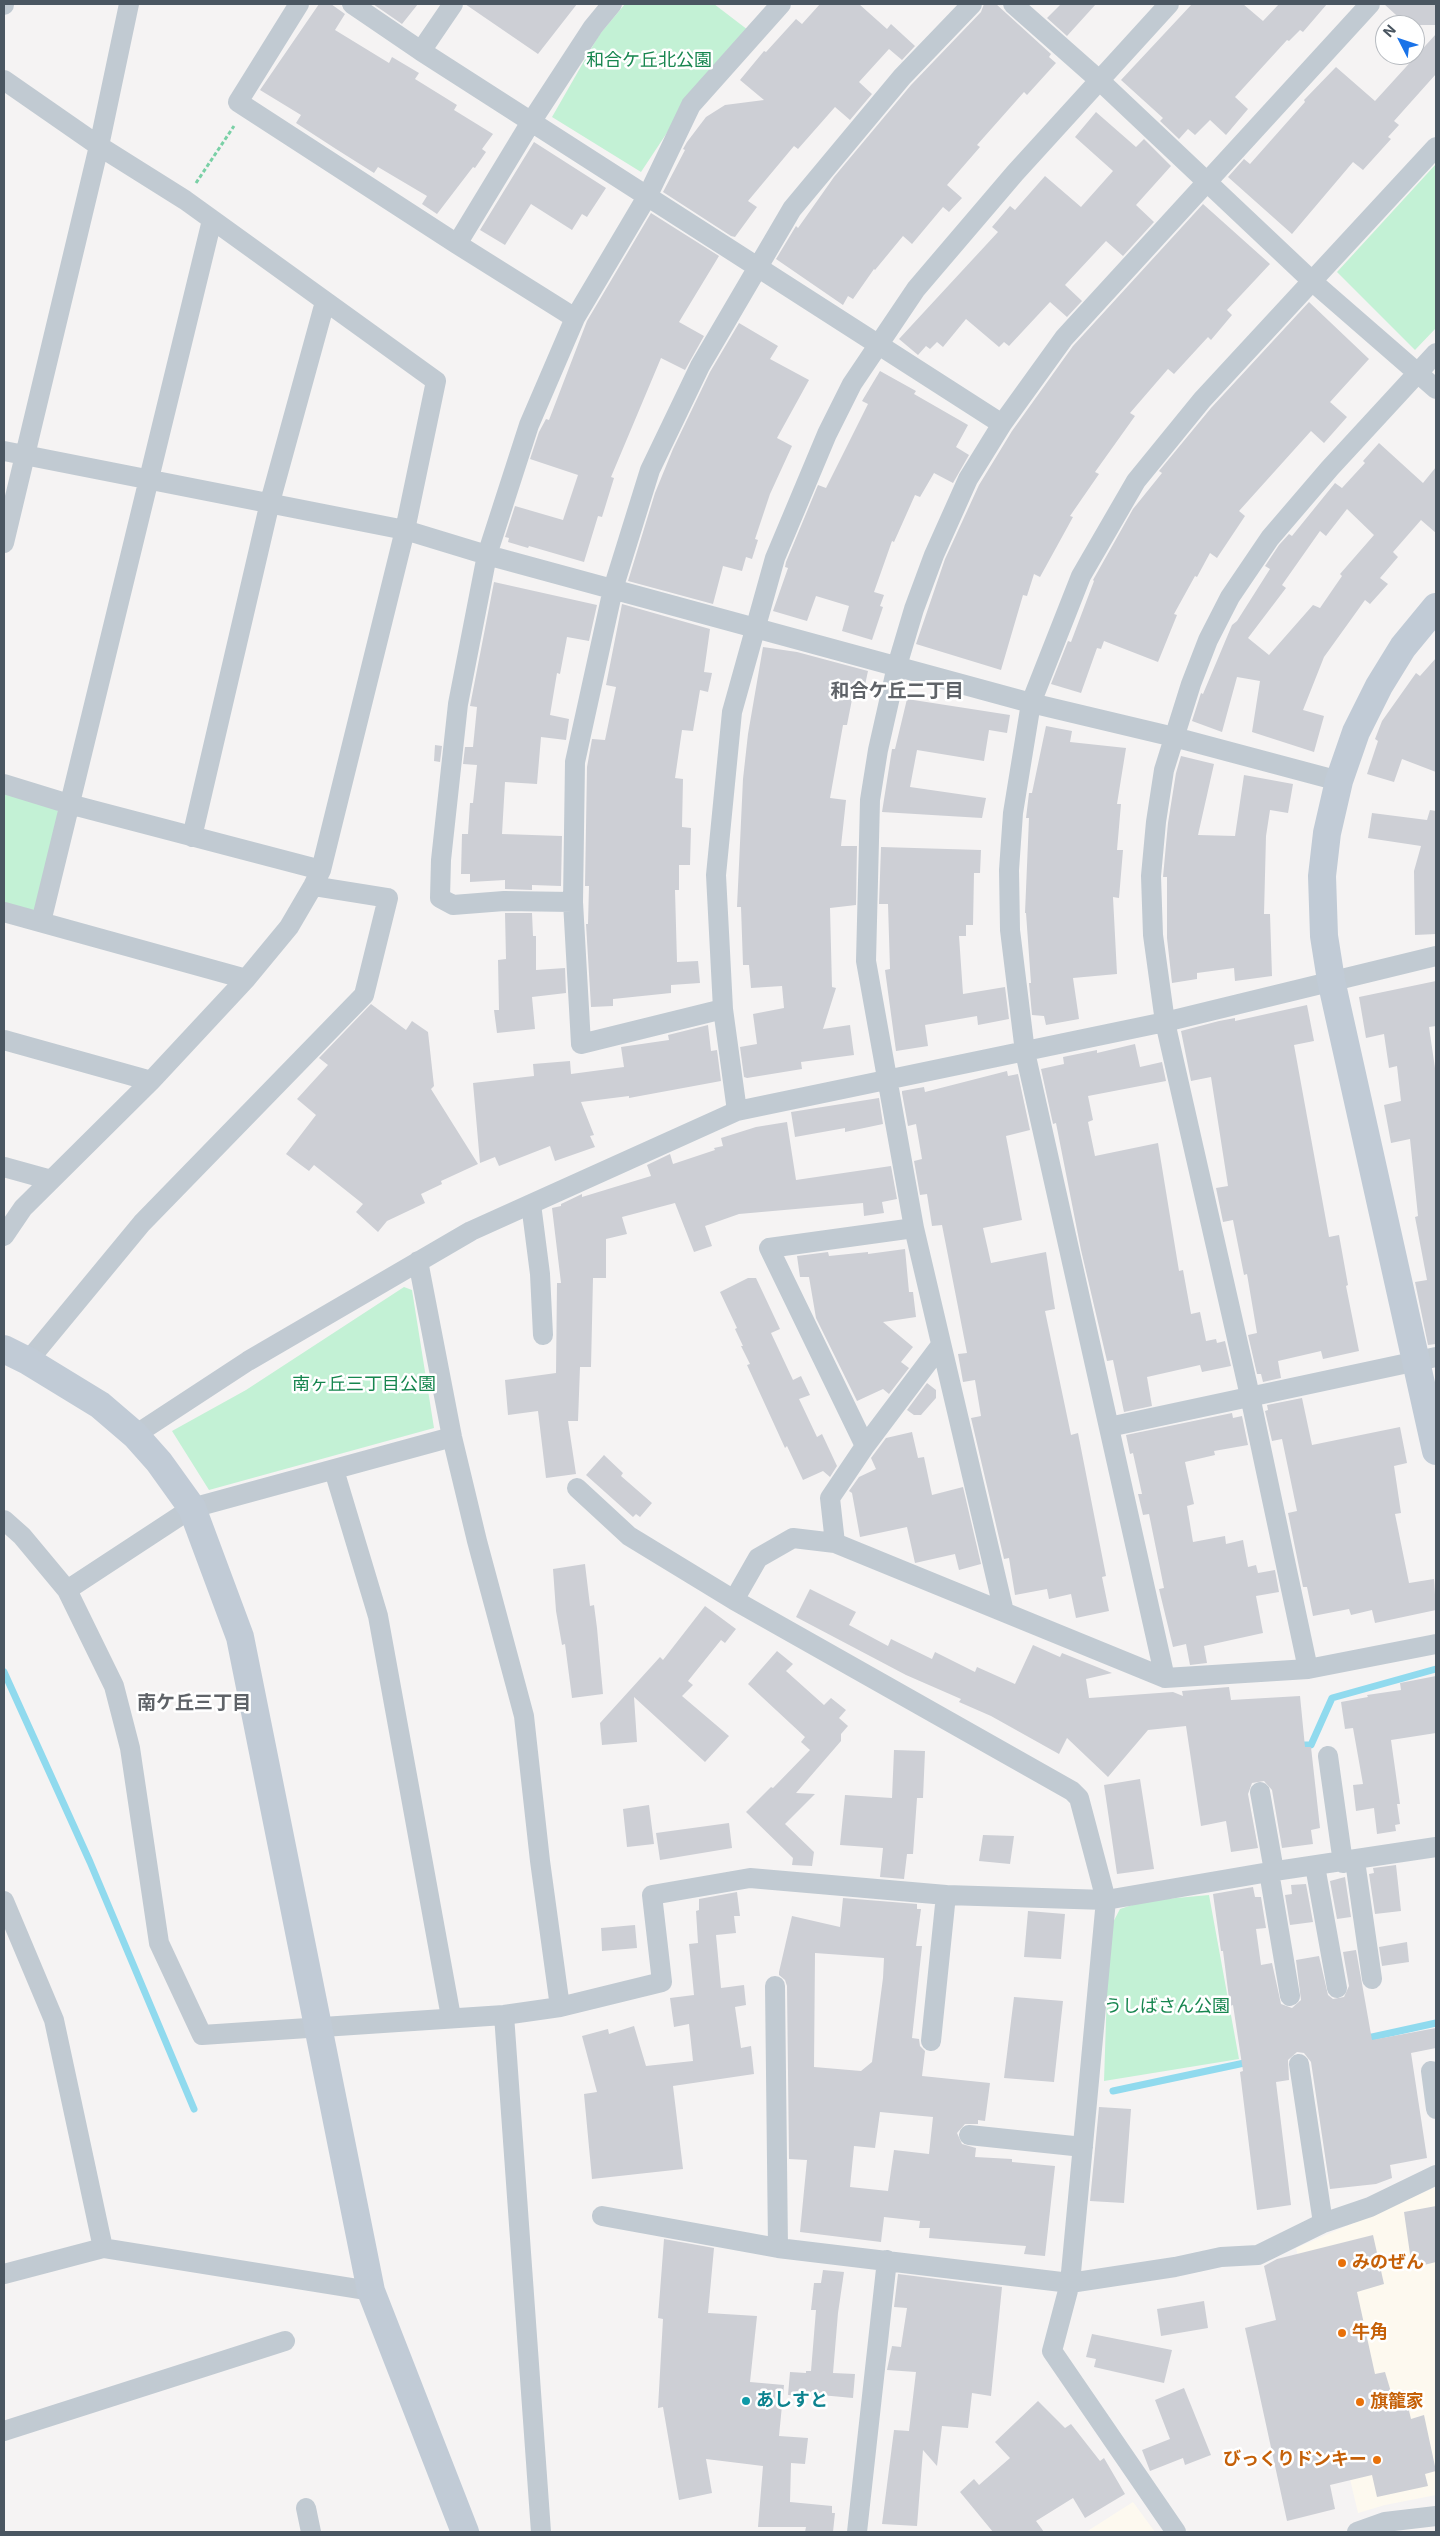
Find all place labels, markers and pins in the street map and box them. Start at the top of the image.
place label: みのぜん [1352,2252,1424,2274]
marker: みのぜん [1336,2257,1348,2269]
place label: 牛角 [1352,2322,1388,2344]
marker: 牛角 [1336,2327,1348,2339]
place label: あしすと [756,2390,828,2412]
place label: 旗籠家 [1370,2391,1424,2413]
marker: あしすと [740,2395,752,2407]
marker: 旗籠家 [1354,2396,1366,2408]
place label: びっくりドンキー [1223,2449,1367,2471]
marker: びっくりドンキー [1371,2454,1383,2466]

